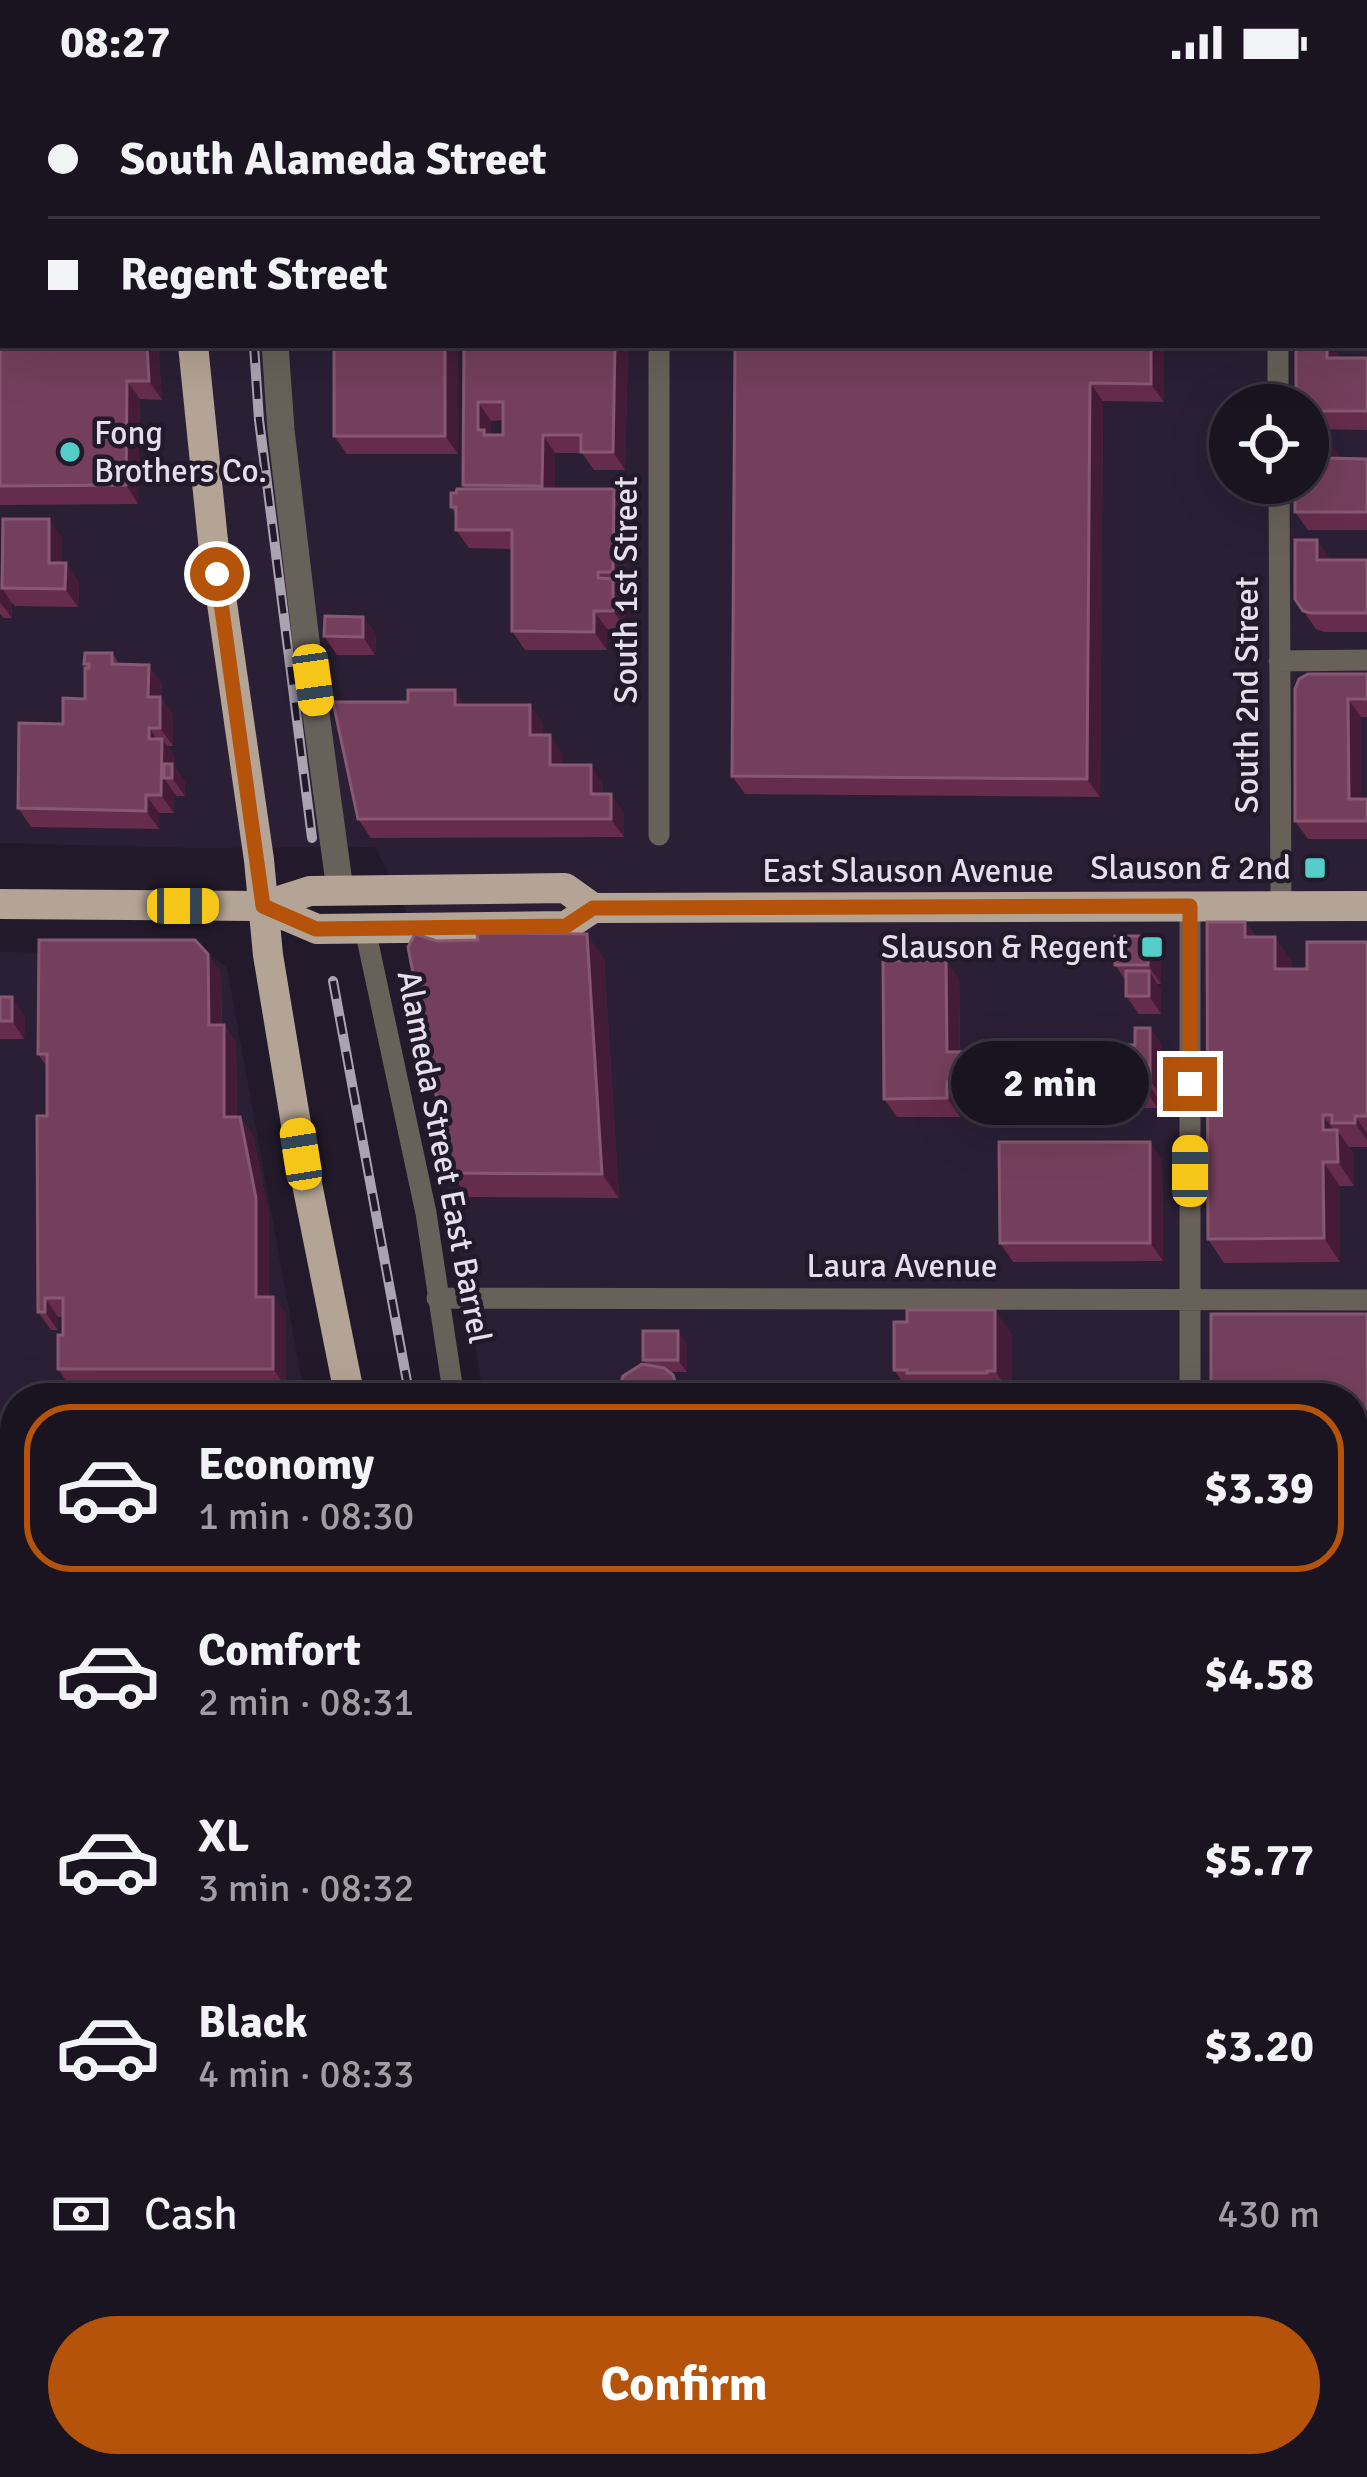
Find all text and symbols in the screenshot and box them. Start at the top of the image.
text: 08:27 [60,15,170,70]
text: South Alameda Street [120,132,547,187]
text: Regent Street [120,247,388,302]
map controls [1209,384,1329,504]
button: locate [1209,384,1329,504]
place label: Fong Brothers Co. [94,413,267,492]
marker: Fong Brothers Co. [57,439,83,465]
street label: South 1st Street [606,476,647,704]
route start [190,547,244,601]
street label: South 2nd Street [1227,577,1268,813]
car [290,642,336,718]
place label: Slauson & 2nd [1090,848,1291,889]
street label: East Slauson Avenue [762,851,1054,892]
marker: Slauson & 2nd [1302,855,1328,881]
car [147,888,219,924]
place label: Slauson & Regent [881,927,1128,968]
marker: Slauson & Regent [1139,934,1165,960]
street label: Alameda Street East Barrel [388,967,500,1347]
callout: 2 min [950,1042,1148,1126]
route end [1163,1057,1217,1111]
text: 2 min [1003,1059,1097,1107]
car [278,1116,324,1192]
car [1172,1135,1208,1207]
street label: Laura Avenue [807,1246,997,1287]
icon: car [54,1434,162,1542]
text: Economy [198,1437,374,1492]
text: $3.39 [1204,1461,1314,1516]
text: 1 min · 08:30 [198,1492,414,1540]
icon: car [54,1620,162,1728]
text: Comfort [198,1623,361,1678]
text: $4.58 [1204,1647,1314,1702]
text: 2 min · 08:31 [198,1678,414,1726]
icon: car [54,1806,162,1914]
text: XL [198,1809,249,1864]
text: $5.77 [1204,1833,1314,1888]
text: 3 min · 08:32 [198,1864,414,1912]
icon: car [54,1992,162,2100]
text: Black [198,1995,308,2050]
text: $3.20 [1204,2019,1314,2074]
text: 4 min · 08:33 [198,2050,414,2098]
icon: cash [48,2181,114,2247]
text: Cash [144,2187,238,2242]
text: 430 m [1217,2190,1320,2238]
button: Confirm [48,2316,1320,2454]

